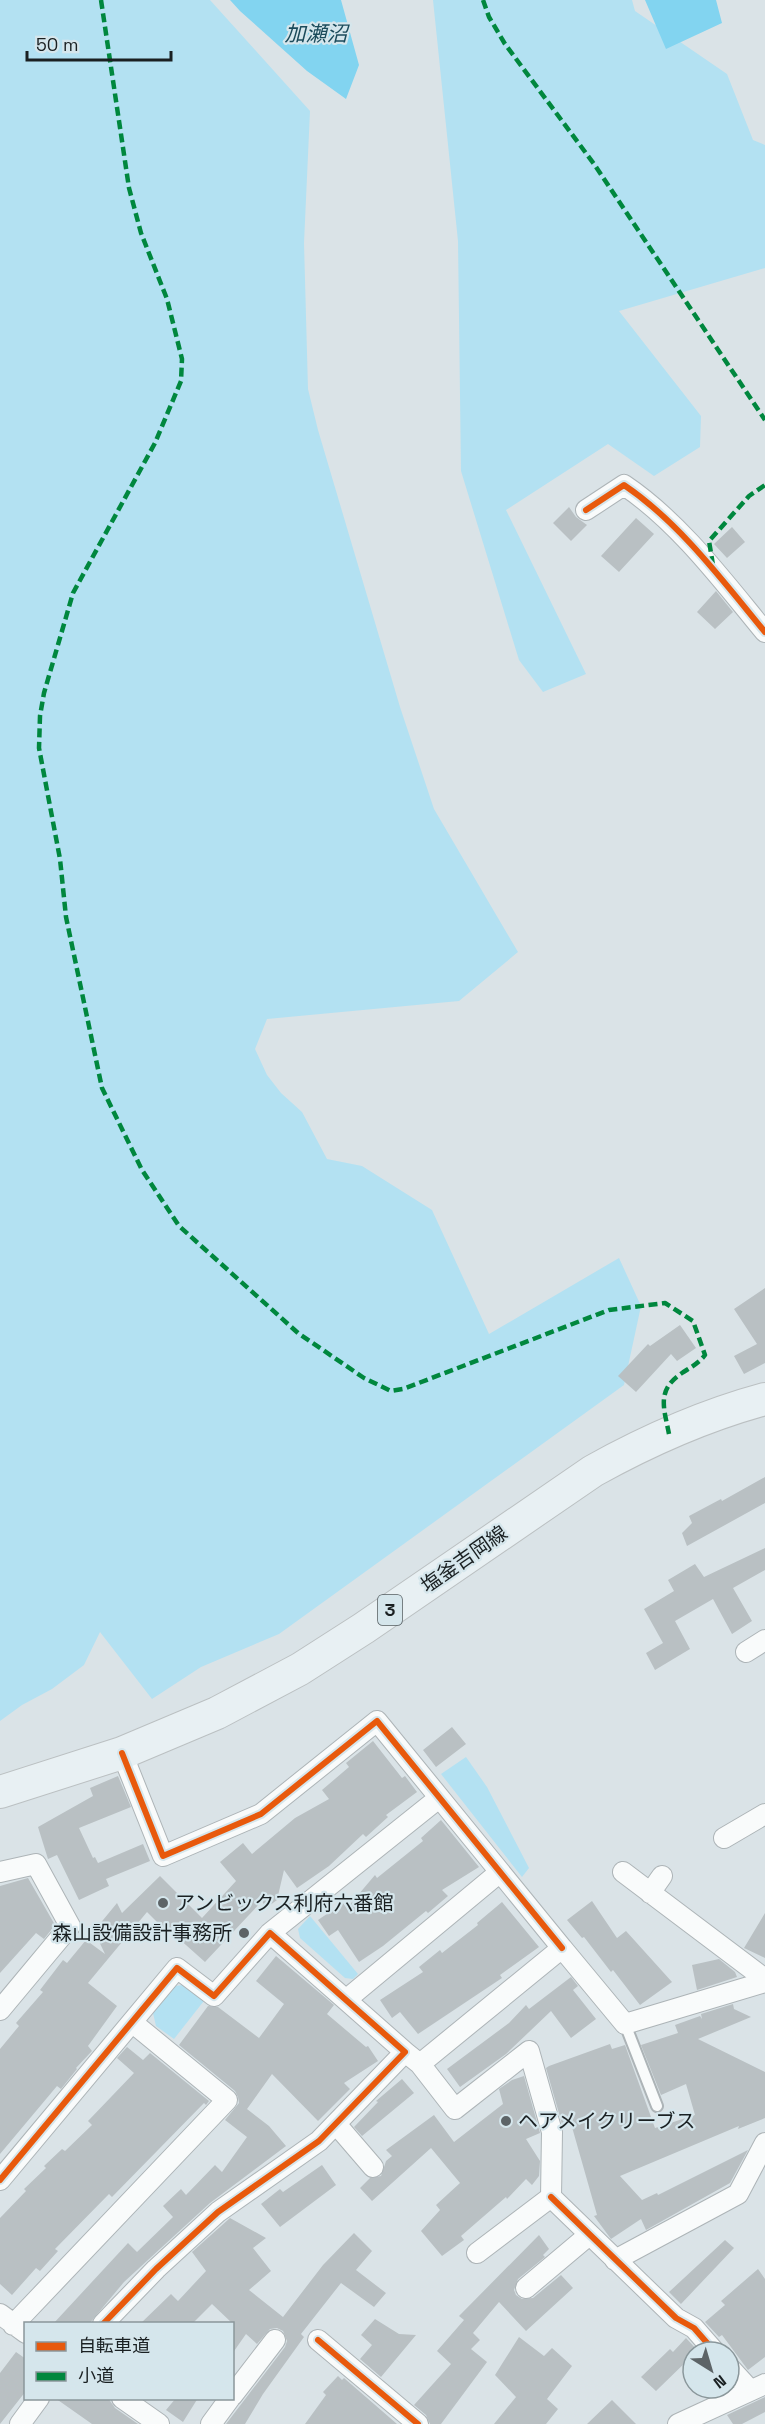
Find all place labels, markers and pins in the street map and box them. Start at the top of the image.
place label: アンビックス利府六番館 [175,1890,394,1916]
marker: アンビックス利府六番館 [156,1896,170,1910]
place label: 森山設備設計事務所 [52,1920,232,1946]
marker: 森山設備設計事務所 [237,1926,251,1940]
place label: ヘアメイクリーブス [518,2108,695,2134]
marker: ヘアメイクリーブス [499,2114,513,2128]

